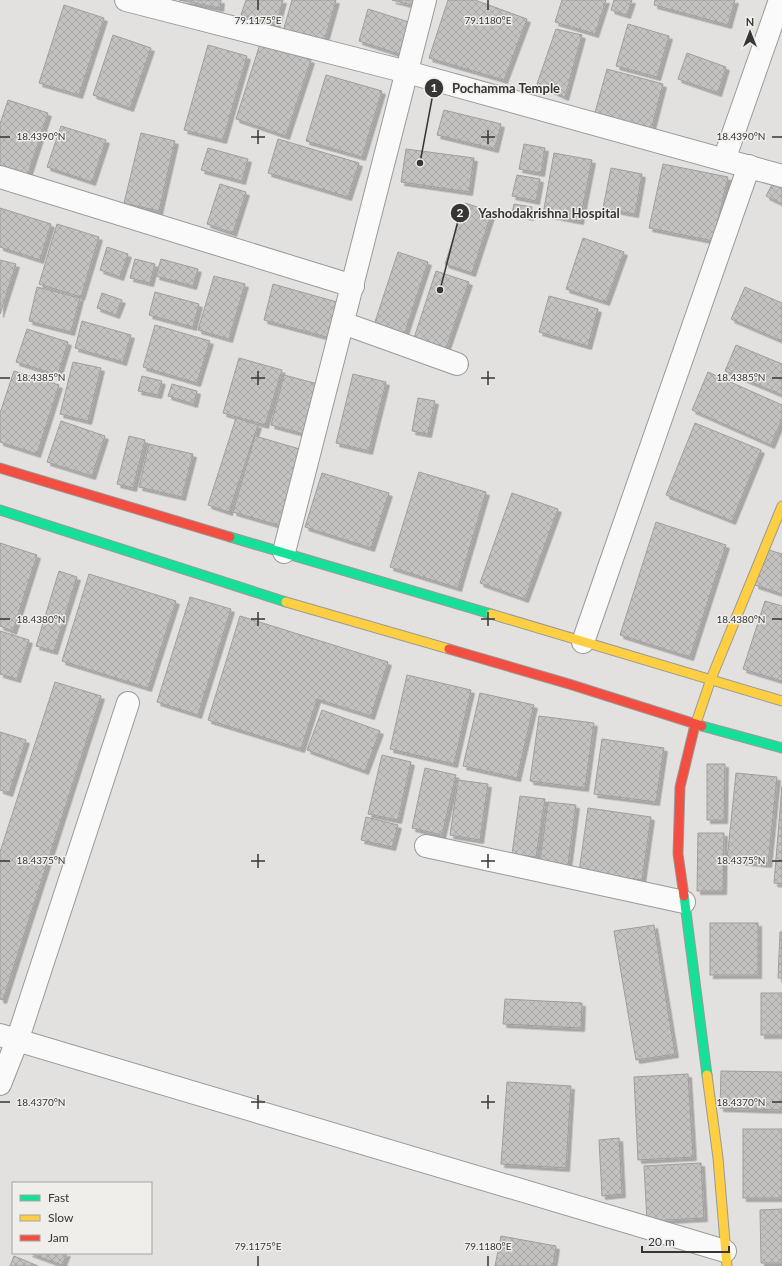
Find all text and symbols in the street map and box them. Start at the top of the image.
north arrow [730,12,770,52]
text: 79.1175°E [234,14,282,26]
text: 79.1180°E [464,14,512,26]
text: N [746,15,754,28]
callout: Pochamma Temple [424,75,569,100]
text: 1 [431,80,438,95]
text: Pochamma Temple [452,80,560,96]
text: 18.4390°N [17,130,65,142]
text: 18.4390°N [717,130,765,142]
callout: Yashodakrishna Hospital [450,201,628,226]
text: 2 [457,205,464,220]
text: Yashodakrishna Hospital [477,205,620,221]
text: 18.4385°N [17,371,65,383]
text: 18.4385°N [717,371,765,383]
text: 18.4380°N [17,613,65,625]
text: 18.4380°N [717,613,765,625]
text: 18.4375°N [17,854,65,866]
text: 18.4375°N [717,854,765,866]
text: 18.4370°N [17,1096,65,1108]
text: 18.4370°N [717,1096,765,1108]
legend [12,1182,152,1254]
text: Fast [48,1190,70,1205]
text: Slow [48,1210,74,1225]
scale bar [642,1228,729,1254]
text: Jam [48,1230,69,1245]
text: 20 m [648,1234,675,1249]
text: 79.1175°E [234,1240,282,1252]
text: 79.1180°E [464,1240,512,1252]

